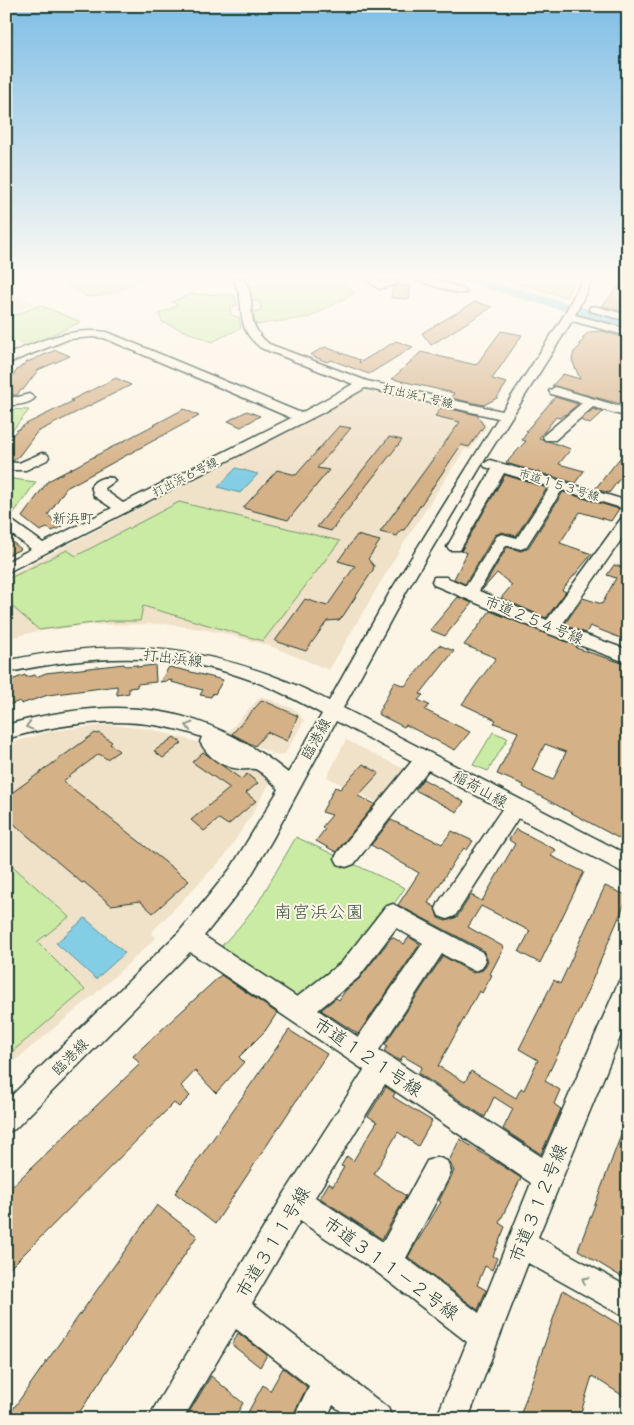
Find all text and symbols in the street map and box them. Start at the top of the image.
street label: 打出浜１号線 [381,380,455,412]
street label: 打出浜６号線 [149,454,221,500]
street label: 市道１５３号線 [516,465,602,505]
district label: 新浜町 [52,509,94,527]
street label: 市道２５４号線 [482,591,586,649]
street label: 打出浜線 [142,644,204,672]
street label: 臨港線 [296,714,336,764]
one-way arrow [24,720,33,731]
one-way arrow [184,721,193,732]
street label: 稲荷山線 [449,766,511,812]
park label: 南宮浜公園 [274,900,364,924]
street label: 市道１２１号線 [309,1012,427,1102]
street label: 臨港線 [47,1034,93,1080]
street label: 市道３１２号線 [503,1140,573,1266]
street label: 市道３１１号線 [230,1182,316,1302]
street label: 市道３１１－２号線 [318,1211,464,1325]
one-way arrow [582,1276,591,1286]

